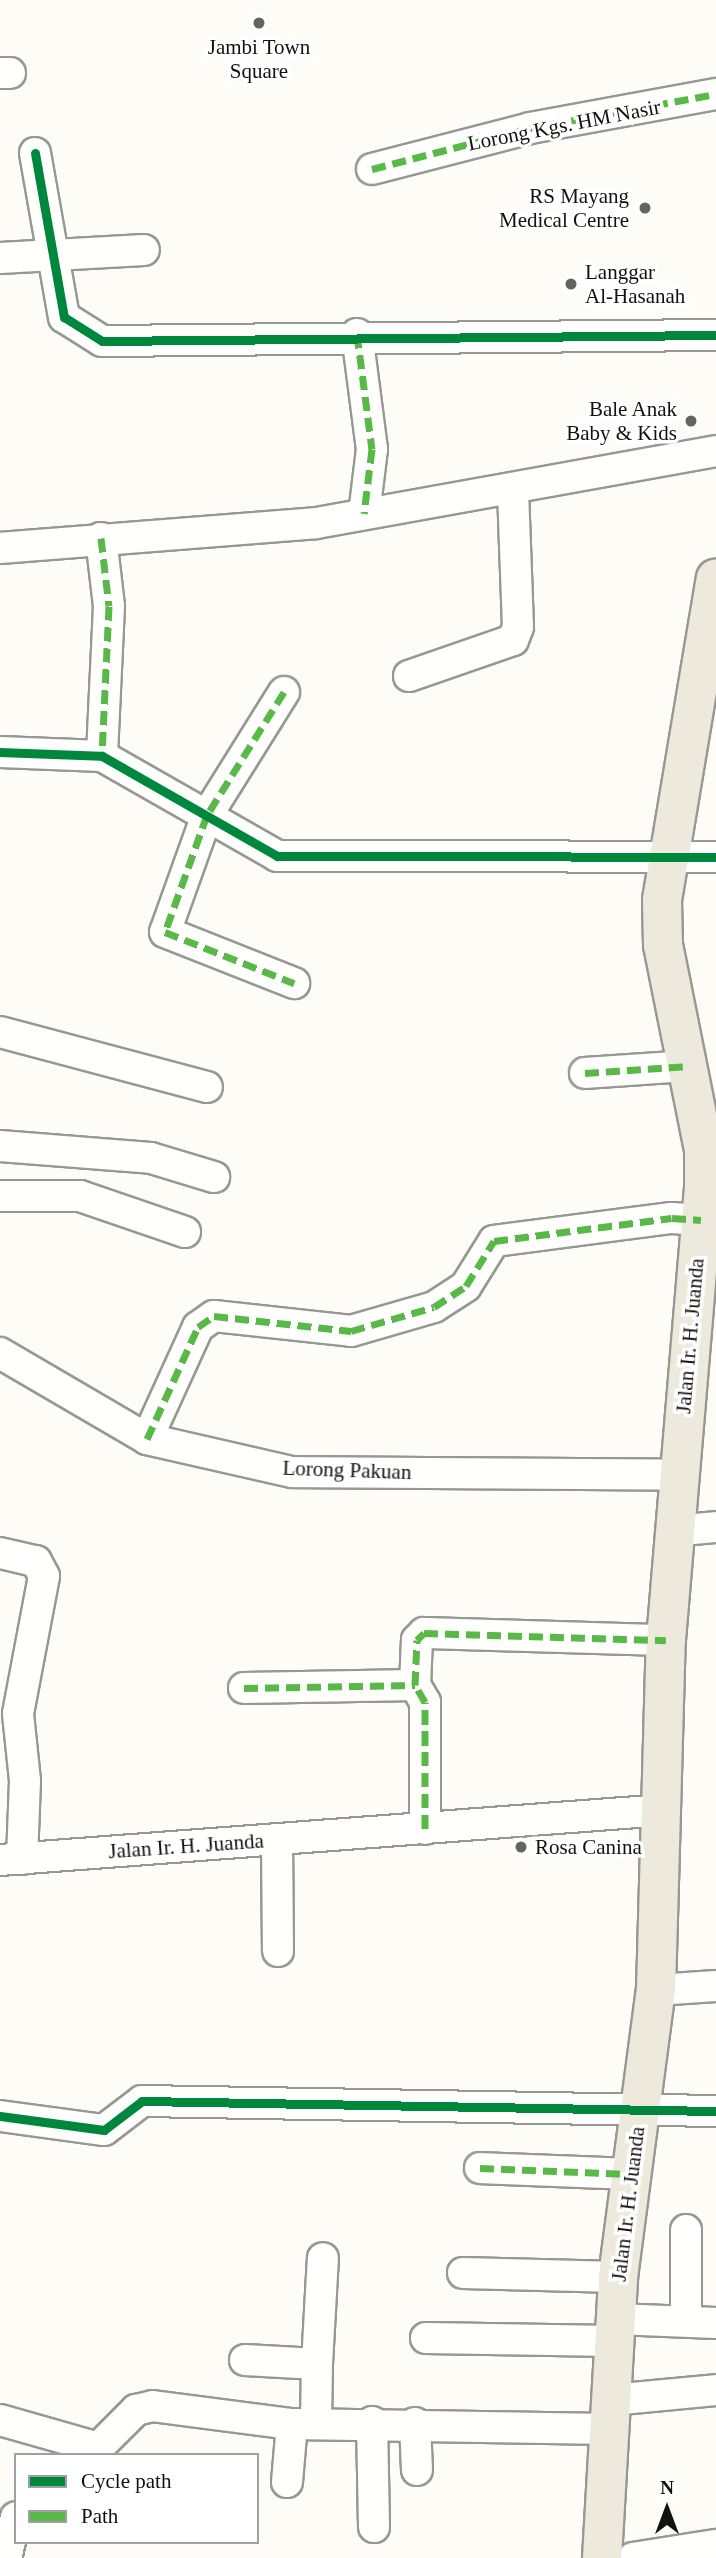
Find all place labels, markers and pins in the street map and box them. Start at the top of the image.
marker: Jambi Town Square [251,15,267,31]
place label: Jambi Town Square [208,34,310,84]
place label: RS Mayang Medical Centre [499,183,629,233]
marker: RS Mayang Medical Centre [635,198,655,218]
place label: Langgar Al-Hasanah [585,259,685,309]
marker: Langgar Al-Hasanah [563,276,579,292]
place label: Bale Anak Baby & Kids [566,396,677,446]
marker: Bale Anak Baby & Kids [683,413,699,429]
place label: Rosa Canina [535,1834,642,1860]
marker: Rosa Canina [513,1839,529,1855]

